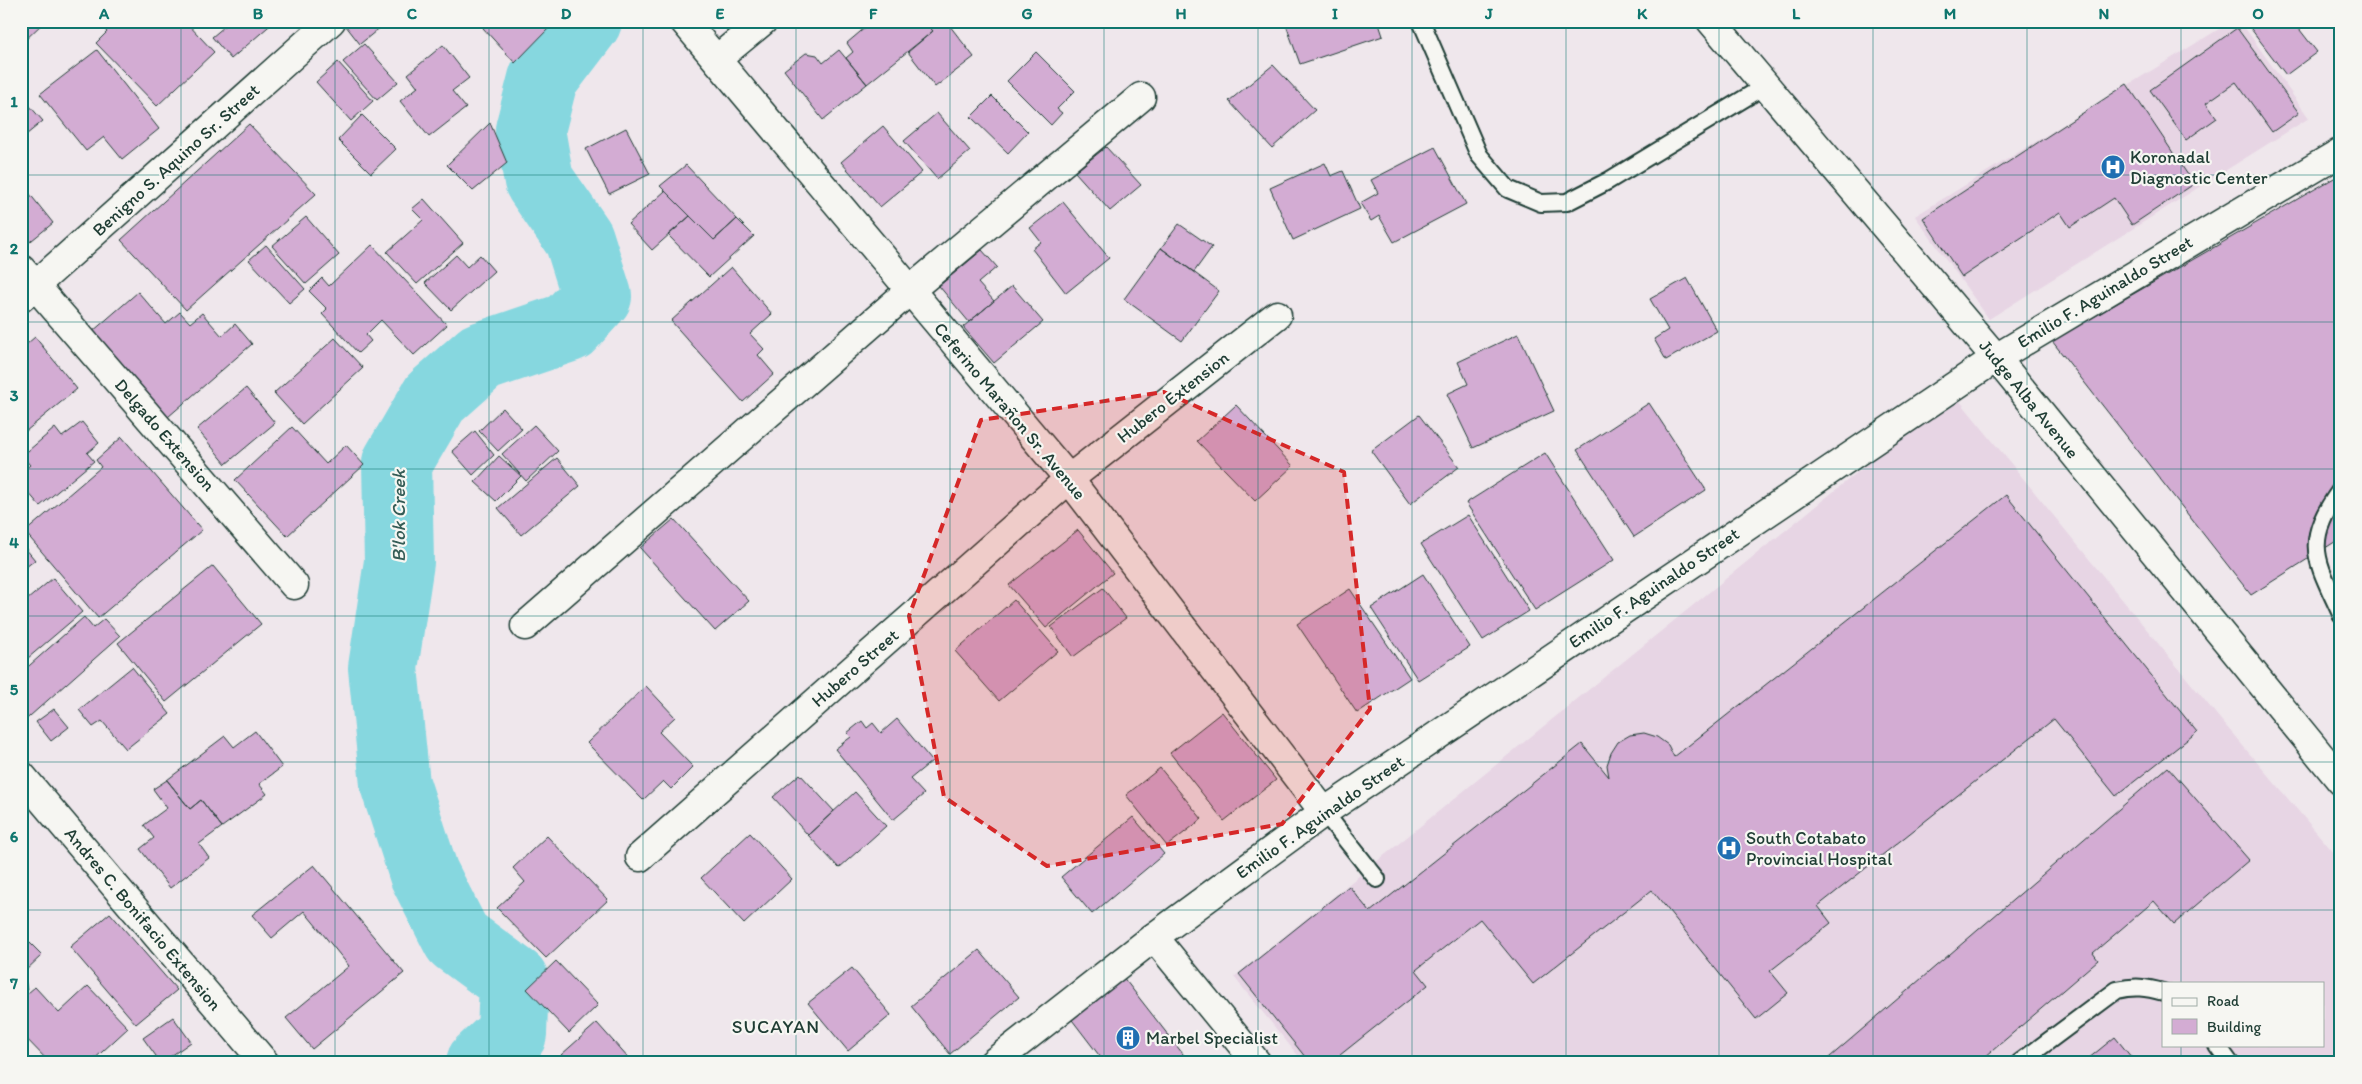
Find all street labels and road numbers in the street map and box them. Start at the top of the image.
street label: Benigno S. Aquino Sr. Street [88,79,264,241]
street label: Emilio F. Aguinaldo Street [2013,231,2197,353]
street label: Ceferino Marañon Sr. Avenue [929,318,1091,504]
street label: Judge Alba Avenue [1974,335,2084,463]
street label: Hubero Extension [1113,346,1233,448]
street label: Delgado Extension [110,374,220,496]
street label: Emilio F. Aguinaldo Street [1565,523,1744,653]
street label: Hubero Street [807,624,903,712]
street label: Emilio F. Aguinaldo Street [1231,750,1409,884]
street label: Andres C. Bonifacio Extension [60,823,226,1015]

